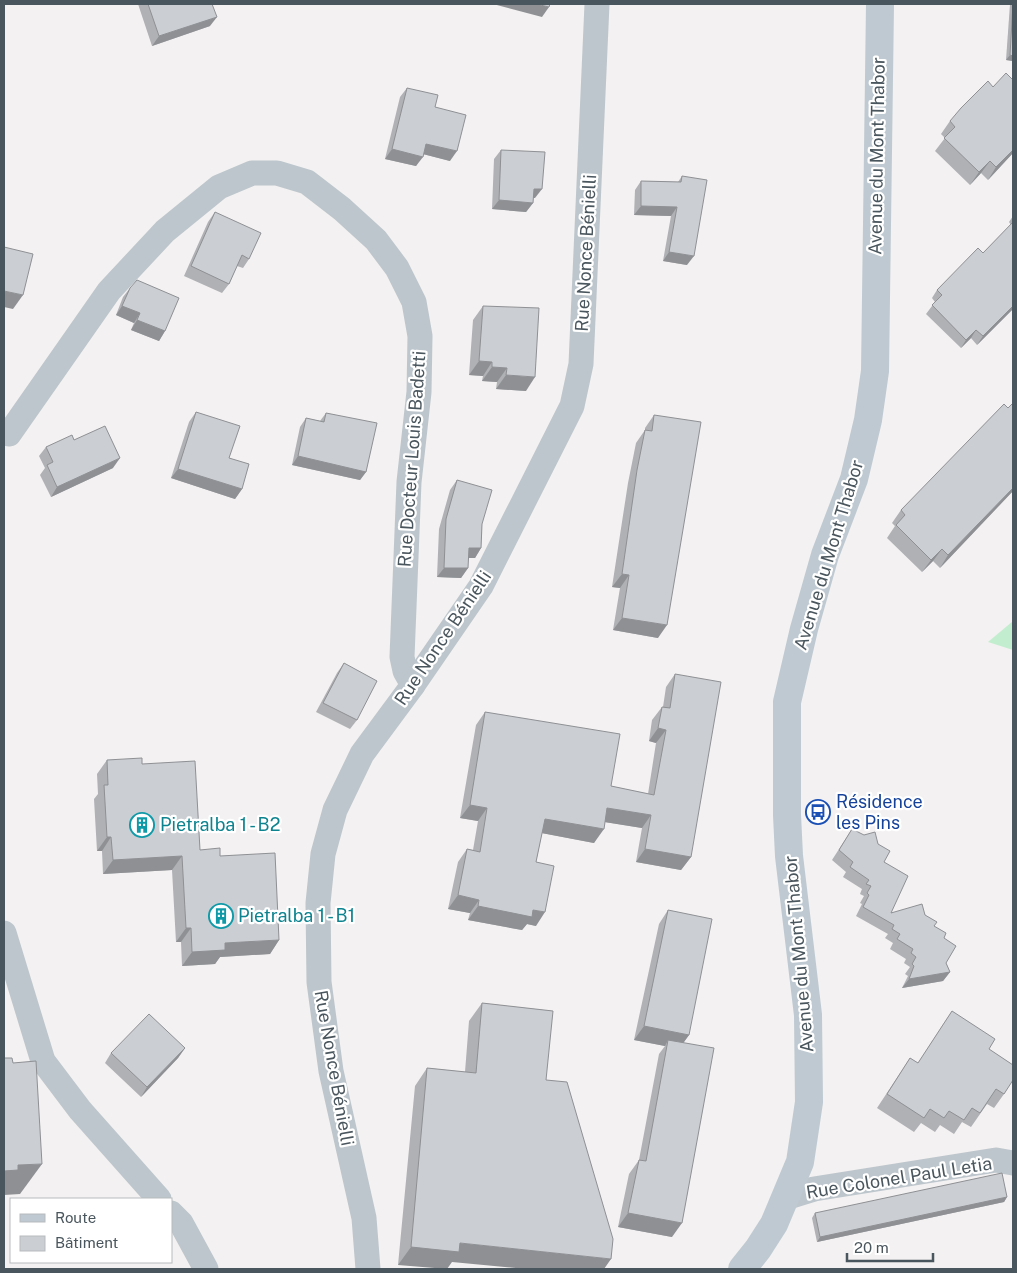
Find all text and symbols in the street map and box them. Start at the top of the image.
street label: Avenue du Mont Thabor [864,57,889,255]
street label: Rue Nonce Bénielli [571,174,600,332]
street label: Rue Docteur Louis Badetti [393,350,430,568]
street label: Avenue du Mont Thabor [790,457,867,652]
street label: Rue Nonce Bénielli [390,567,495,709]
place label: Résidence les Pins [836,791,923,833]
bus stop icon: Résidence les Pins [805,799,831,825]
building icon: Pietralba 1 - B2 [129,812,155,838]
place label: Pietralba 1 - B2 [160,814,280,835]
street label: Avenue du Mont Thabor [779,855,818,1053]
building icon: Pietralba 1 - B1 [208,903,234,929]
place label: Pietralba 1 - B1 [238,905,355,926]
street label: Rue Nonce Bénielli [310,989,359,1147]
street label: Rue Colonel Paul Letia [804,1152,993,1203]
legend [10,1198,172,1263]
text: Route [55,1209,96,1226]
scale bar [847,1230,933,1262]
text: Bâtiment [55,1234,118,1251]
text: 20 m [854,1239,889,1256]

